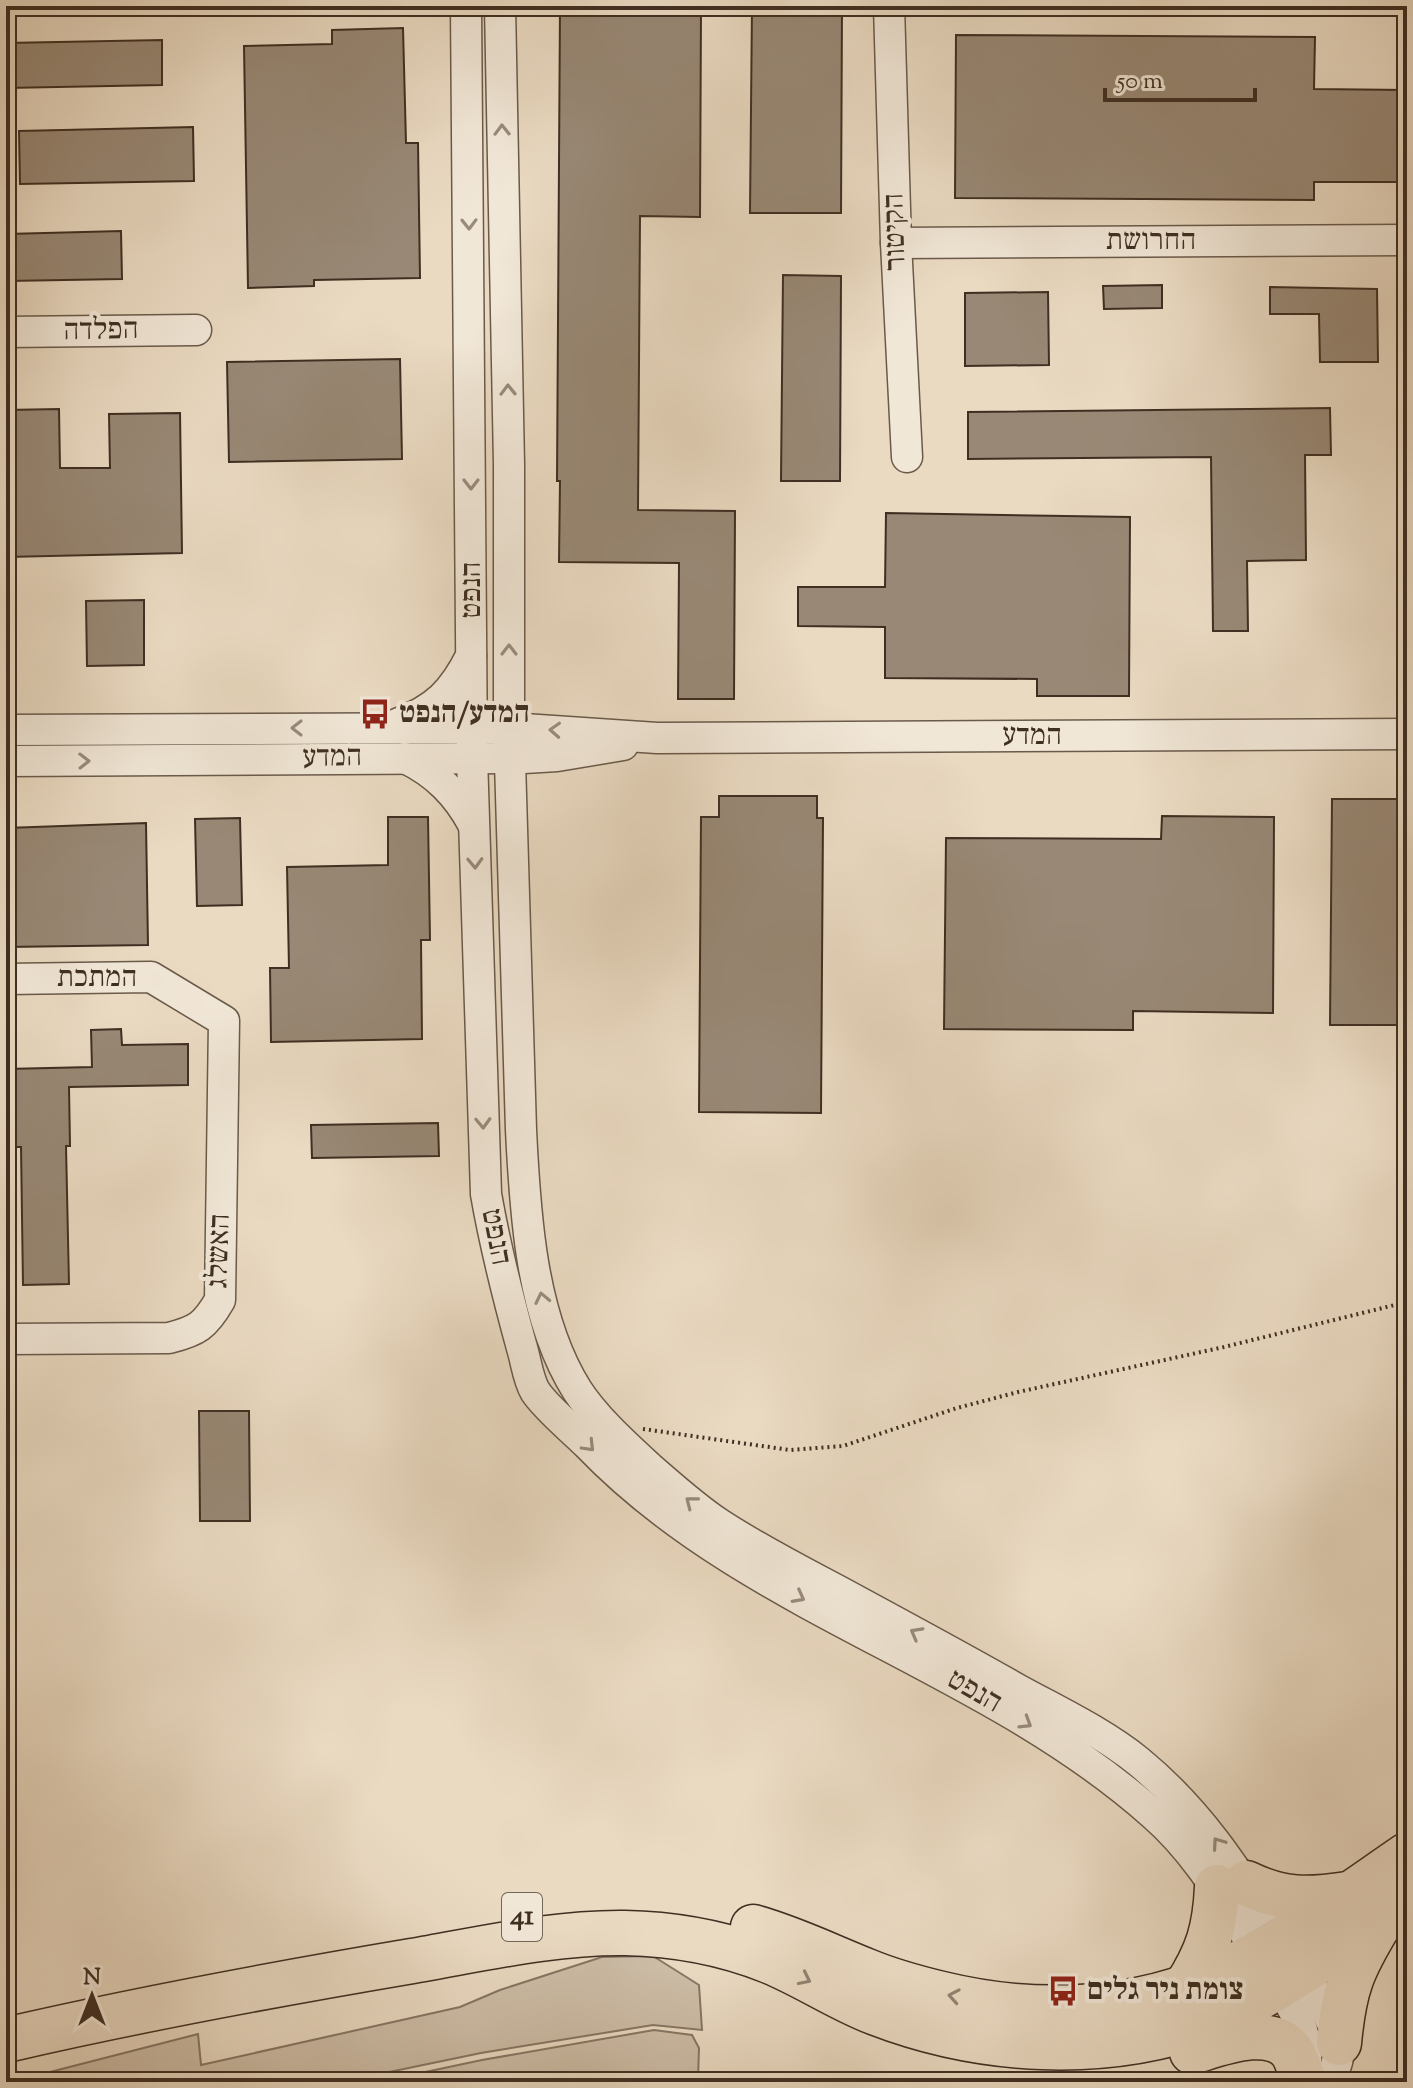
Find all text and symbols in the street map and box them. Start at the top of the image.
scale bar [1105,52,1255,102]
text: 50 m [1115,65,1163,99]
one-way arrow [494,123,511,136]
street label: הקיטור [873,192,919,272]
one-way arrow [460,218,478,231]
street label: החרושת [1106,220,1196,263]
street label: הפלדה [63,309,139,353]
one-way arrow [499,383,516,396]
one-way arrow [462,478,480,491]
street label: הנפט [451,561,494,619]
one-way arrow [500,643,518,656]
place label: המדע/הנפט [399,693,530,736]
bus stop icon: המדע/הנפט [358,697,392,731]
street label: המדע [1002,715,1062,758]
one-way arrow [290,719,303,737]
one-way arrow [548,722,561,739]
street label: המדע [302,736,362,780]
one-way arrow [78,752,91,770]
one-way arrow [467,857,484,870]
street label: המתכת [57,957,137,1000]
one-way arrow [474,1117,491,1130]
street label: הנפט [468,1205,522,1269]
street label: האשלג [197,1213,243,1289]
one-way arrow [534,1291,551,1305]
one-way arrow [579,1437,594,1451]
one-way arrow [685,1498,700,1512]
one-way arrow [790,1588,805,1603]
one-way arrow [910,1627,924,1643]
street label: הנפט [939,1659,1009,1725]
one-way arrow [1017,1713,1032,1728]
one-way arrow [1213,1838,1228,1852]
road number: 41 [502,1893,542,1941]
north arrow [52,1956,132,2036]
text: N [83,1963,101,1995]
one-way arrow [797,1969,812,1985]
place label: צומת ניר גלים [1087,1970,1244,2013]
bus stop icon: צומת ניר גלים [1046,1974,1080,2008]
one-way arrow [947,1988,961,2005]

